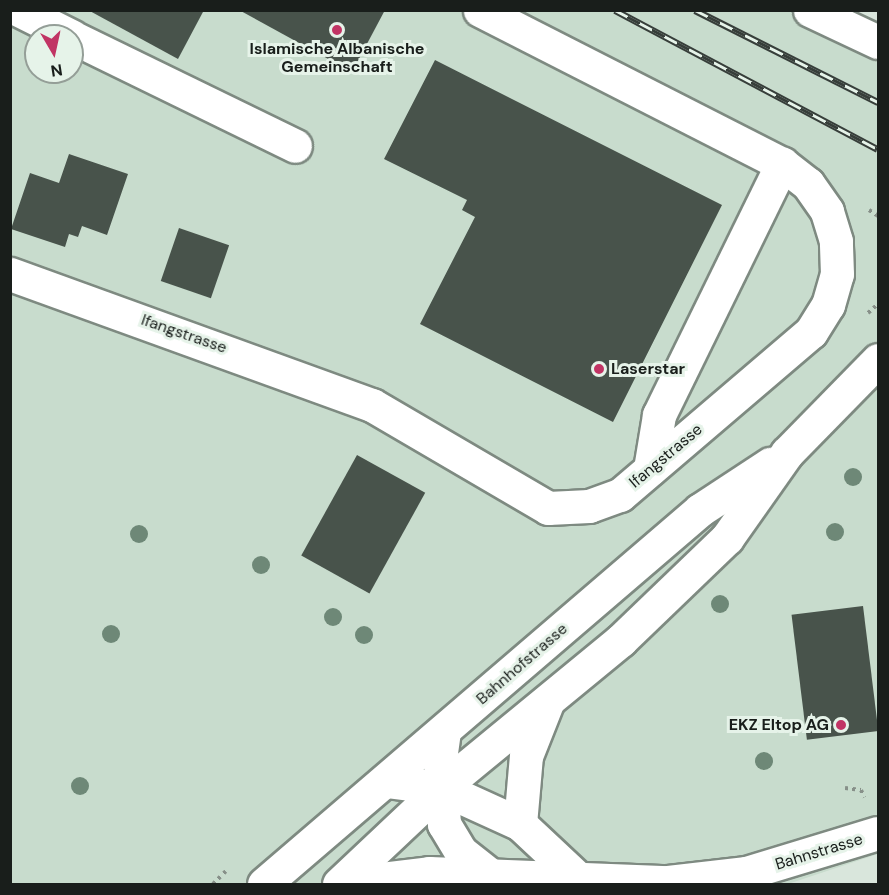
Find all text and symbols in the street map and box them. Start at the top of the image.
marker: Islamische Albanische Gemeinschaft [330,23,344,37]
north arrow [24,24,84,84]
place label: Islamische Albanische Gemeinschaft [250,39,424,77]
text: N [49,59,64,82]
street label: Ifangstrasse [139,310,229,358]
place label: Laserstar [611,359,685,379]
marker: Laserstar [592,362,606,376]
street label: Ifangstrasse [626,420,706,492]
street label: Bahnhofstrasse [473,619,571,709]
place label: EKZ Eltop AG [729,715,829,735]
marker: EKZ Eltop AG [834,718,848,732]
street label: Bahnstrasse [773,830,865,874]

